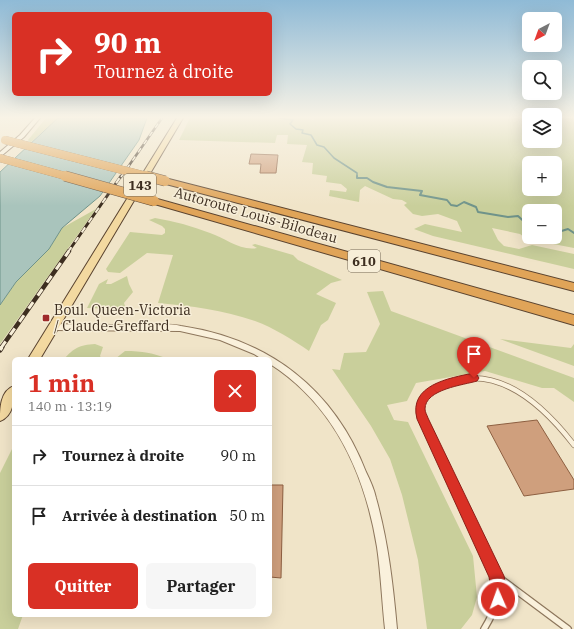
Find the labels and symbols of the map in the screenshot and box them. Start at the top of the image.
north arrow [522,12,562,52]
road number: 143 [124,174,156,196]
street label: Autoroute Louis-Bilodeau [172,183,340,247]
road number: 610 [348,250,380,272]
place label: Boul. Queen-Victoria / Claude-Greffard [54,301,191,335]
marker: Boul. Queen-Victoria / Claude-Greffard [41,313,51,323]
pin [457,337,491,378]
position arrow [477,578,519,620]

